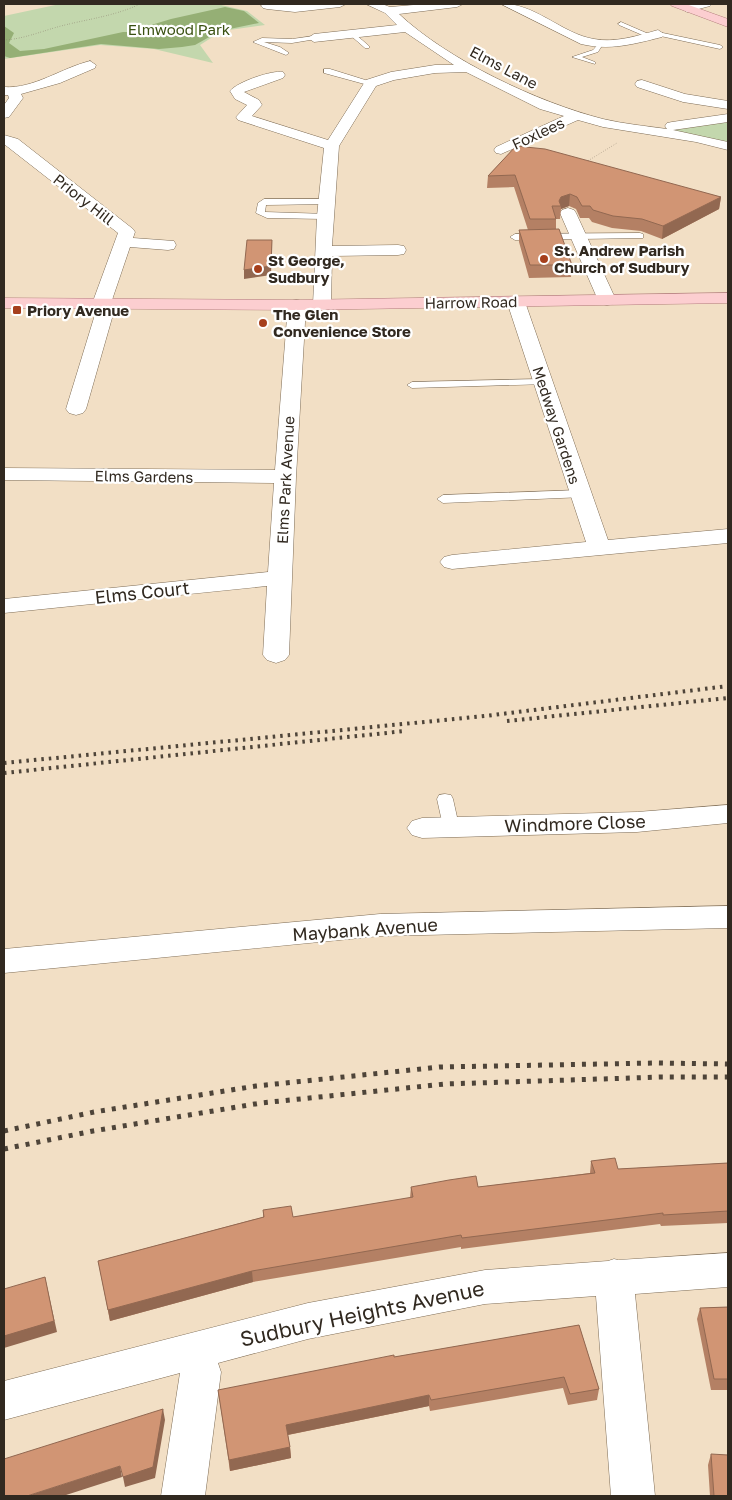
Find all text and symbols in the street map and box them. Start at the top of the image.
park label: Elmwood Park [128,20,231,38]
street label: Elms Lane [467,42,541,92]
street label: Foxlees [509,113,567,153]
street label: Priory Hill [50,170,118,228]
place label: St. Andrew Parish Church of Sudbury [554,241,689,276]
place label: St George, Sudbury [268,251,345,286]
marker: St. Andrew Parish Church of Sudbury [538,253,550,265]
marker: St George, Sudbury [252,263,264,275]
street label: Harrow Road [424,292,518,312]
place label: Priory Avenue [27,301,129,319]
marker: Priory Avenue [11,304,23,316]
place label: The Glen Convenience Store [273,305,411,340]
marker: The Glen Convenience Store [257,317,269,329]
street label: Medway Gardens [529,364,585,486]
street label: Elms Park Avenue [273,415,297,544]
street label: Elms Gardens [94,466,194,486]
street label: Elms Court [93,576,191,608]
street label: Windmore Close [504,810,646,836]
street label: Maybank Avenue [291,913,439,945]
street label: Sudbury Heights Avenue [238,1274,486,1352]

